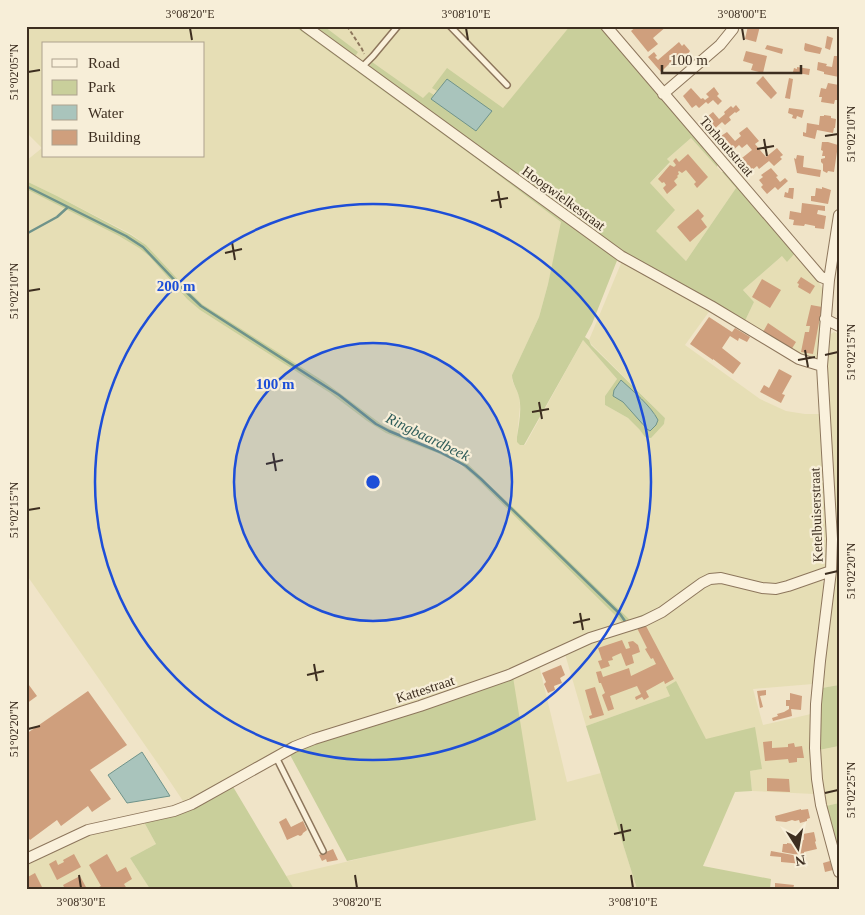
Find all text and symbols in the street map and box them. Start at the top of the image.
text: 3°08'20"E [165,7,215,21]
text: 3°08'10"E [441,7,491,21]
text: 3°08'00"E [717,7,767,21]
legend [42,42,205,158]
scale bar [662,42,801,74]
text: 51°02'05"N [7,43,21,100]
text: 100 m [670,52,708,68]
text: Road [88,55,120,71]
text: Park [88,79,116,95]
text: Water [88,105,123,121]
text: 51°02'10"N [844,105,858,162]
street label: Torhoutstraat [697,113,757,179]
text: Building [88,129,141,145]
street label: Hoogwielkestraat [519,163,608,234]
text: 51°02'10"N [7,262,21,319]
text: 200 m [157,278,196,294]
text: 51°02'15"N [844,323,858,380]
text: 100 m [256,376,295,392]
water label: Ringbaardbeek [383,409,473,464]
street label: Ketelbuiserstraat [807,467,826,563]
centre of rings [364,473,382,491]
text: 51°02'15"N [7,481,21,538]
text: 51°02'20"N [844,542,858,599]
street label: Kattestraat [394,673,456,706]
text: 51°02'20"N [7,700,21,757]
text: 51°02'25"N [844,761,858,818]
north arrow [772,822,822,872]
text: N [794,852,807,869]
text: 3°08'30"E [56,895,106,909]
text: 3°08'20"E [332,895,382,909]
text: 3°08'10"E [608,895,658,909]

